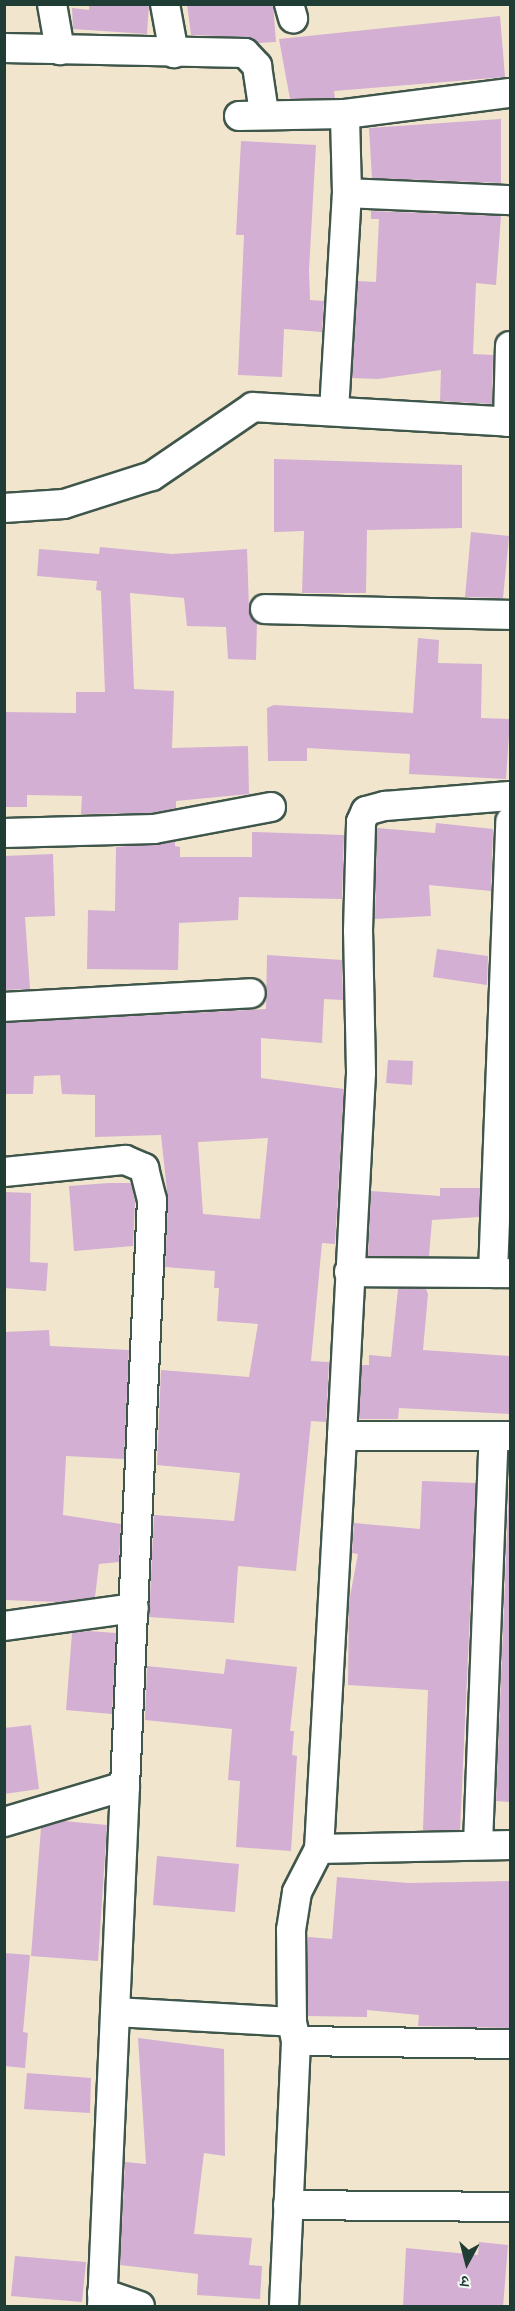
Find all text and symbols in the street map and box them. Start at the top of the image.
north arrow [437,2233,497,2293]
text: उ [459,2270,470,2292]

